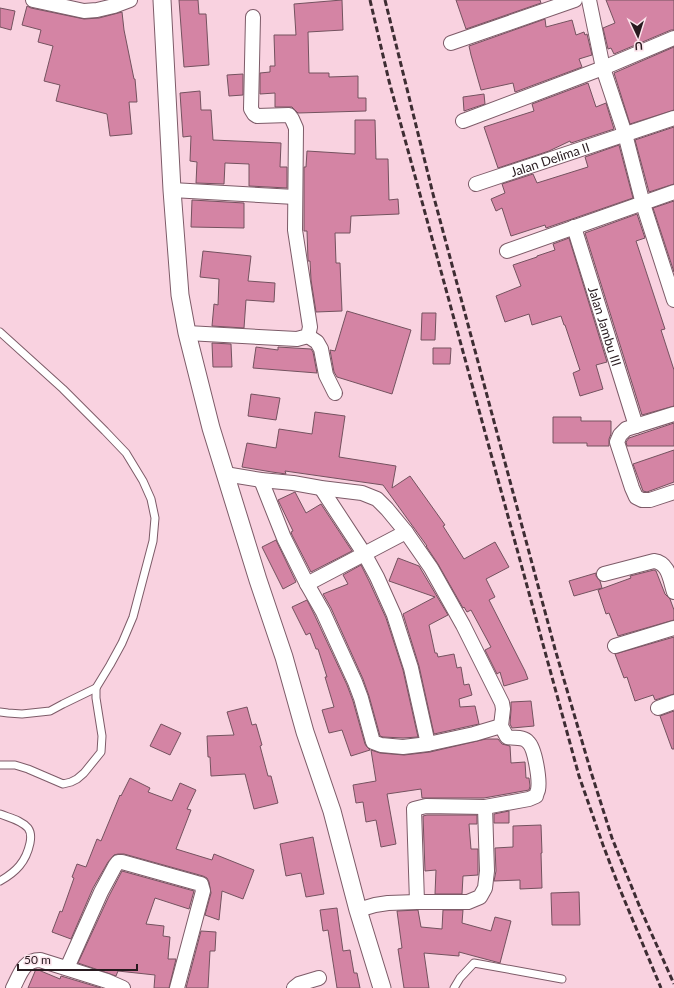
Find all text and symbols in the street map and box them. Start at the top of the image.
north arrow [618,16,658,56]
text: U [634,40,643,53]
street label: Jalan Delima II [508,139,592,180]
street label: Jalan Jambu III [585,284,625,368]
scale bar [18,946,137,972]
text: 50 m [24,952,51,967]

